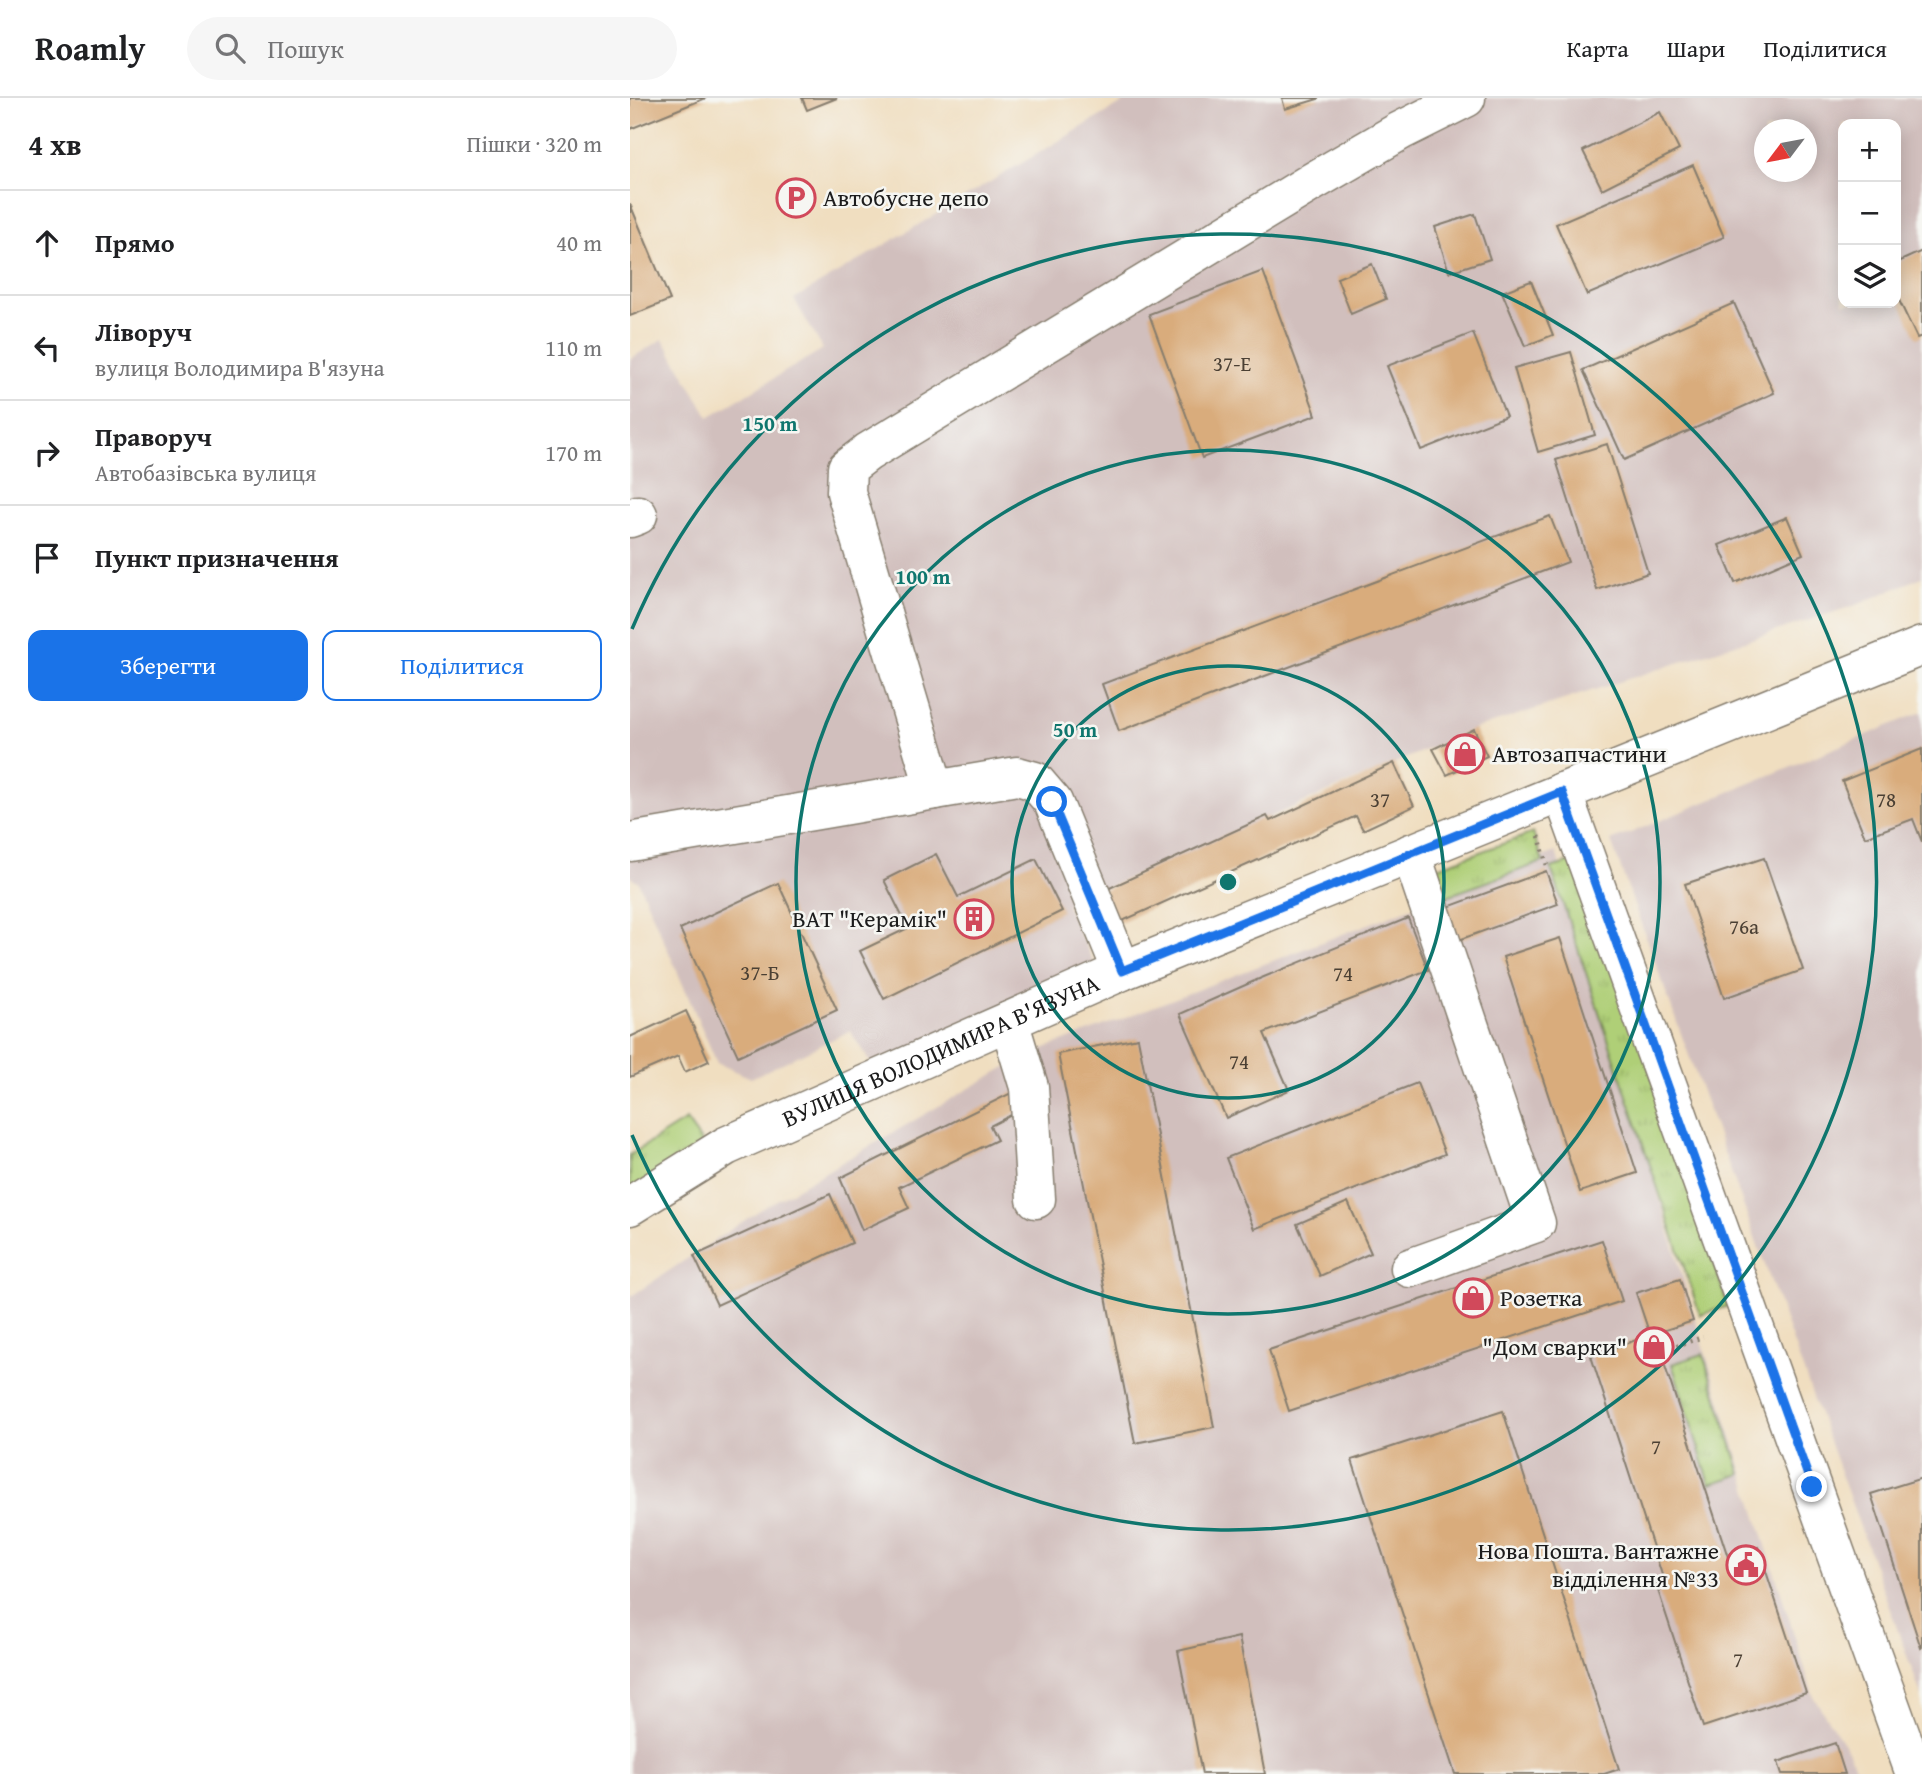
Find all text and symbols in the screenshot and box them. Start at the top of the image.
search box [187,17,677,80]
text: Roamly [35,24,145,72]
icon: search [211,29,249,67]
text: Пошук [267,29,344,68]
text: Карта [1566,31,1629,66]
text: Шари [1667,31,1725,66]
text: Поділитися [1763,31,1887,66]
north arrow [1754,119,1817,182]
map controls [1838,119,1901,308]
button: + [1838,119,1901,182]
text: 4 хв [28,122,82,166]
text: Пішки · 320 m [467,127,602,160]
parking icon: Автобусне депо [775,177,817,219]
place label: Автобусне депо [823,180,989,215]
button: − [1838,182,1901,245]
text: Прямо [95,223,175,262]
icon: ahead [28,224,66,262]
text: 40 m [556,226,602,259]
button: layers [1838,245,1901,308]
text: Ліворуч [95,312,192,351]
icon: left [28,329,66,367]
text: 110 m [545,331,602,364]
house number: 37-Е [1213,348,1251,379]
text: вулиця Володимира В'язуна [95,351,385,384]
text: 150 m [742,408,798,439]
text: Праворуч [95,417,212,456]
icon: right [28,434,66,472]
text: 170 m [545,436,602,469]
text: Автобазівська вулиця [95,456,317,489]
text: Пункт призначення [95,538,339,577]
icon: arrive [28,539,66,577]
text: 100 m [895,561,951,592]
button: Зберегти [28,630,308,701]
button: Поділитися [322,630,602,701]
text: 50 m [1053,714,1097,745]
shop icon: Автозапчастини [1444,733,1486,775]
place label: Автозапчастини [1492,736,1666,771]
house number: 37 [1370,784,1390,815]
house number: 78 [1876,784,1896,815]
route start [1036,786,1067,817]
centre of rings [1216,870,1240,894]
building icon: ВАТ "Керамік" [953,898,995,940]
place label: ВАТ "Керамік" [792,901,947,936]
house number: 76а [1729,911,1759,942]
house number: 37-Б [740,957,780,988]
house number: 74 [1333,958,1353,989]
street label: ВУЛИЦЯ ВОЛОДИМИРА В'ЯЗУНА [776,965,1105,1136]
house number: 74 [1229,1046,1249,1077]
shop icon: Розетка [1452,1277,1494,1319]
place label: Розетка [1500,1280,1583,1315]
shop icon: "Дом сварки" [1633,1326,1675,1368]
place label: "Дом сварки" [1482,1329,1627,1364]
house number: 7 [1651,1431,1661,1462]
route end [1796,1471,1827,1502]
place label: Нова Пошта. Вантажне відділення №33 [1478,1533,1719,1596]
public building icon: Нова Пошта. Вантажне відділення №33 [1725,1544,1767,1586]
house number: 7 [1733,1644,1743,1675]

